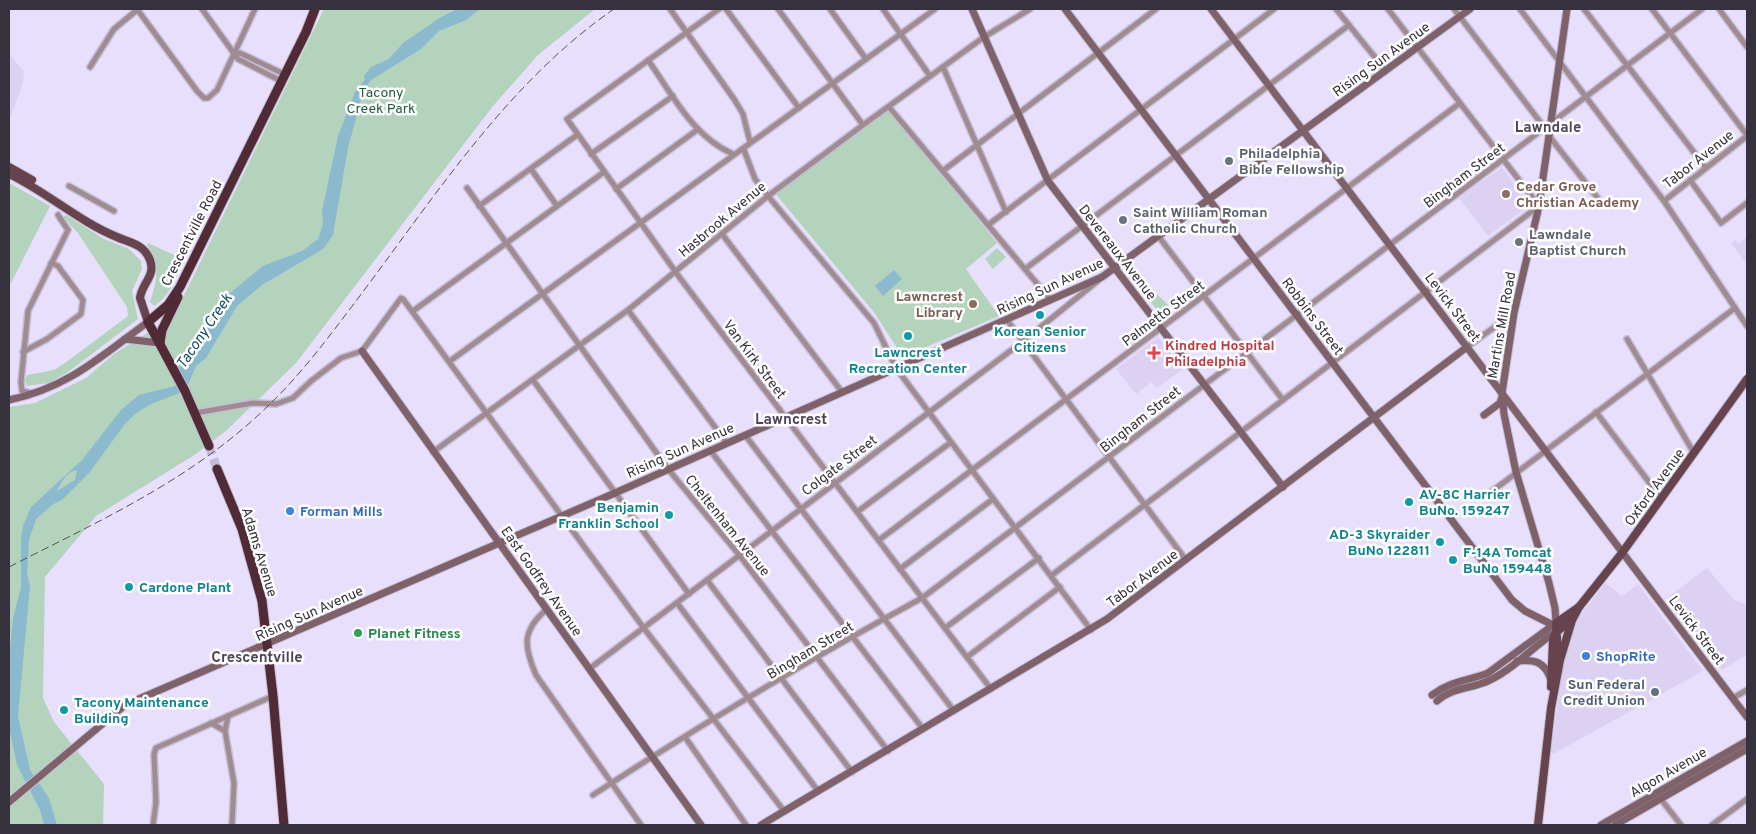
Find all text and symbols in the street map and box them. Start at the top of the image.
street label: Rising Sun Avenue [1330,19,1434,101]
park label: Tacony Creek Park [346,85,416,118]
district label: Lawndale [1515,119,1581,138]
street label: Tabor Avenue [1660,127,1738,193]
street label: Bingham Street [1421,140,1509,212]
place label: Philadelphia Bible Fellowship [1239,146,1344,179]
marker: Philadelphia Bible Fellowship [1223,155,1235,167]
street label: Crescentville Road [158,178,226,290]
street label: Hasbrook Avenue [676,179,770,262]
place label: Cedar Grove Christian Academy [1516,179,1639,212]
marker: Cedar Grove Christian Academy [1500,188,1512,200]
street label: Devereaux Avenue [1074,202,1159,304]
place label: Saint William Roman Catholic Church [1133,205,1268,238]
marker: Saint William Roman Catholic Church [1117,214,1129,226]
place label: Lawndale Baptist Church [1529,227,1626,260]
marker: Lawndale Baptist Church [1513,236,1525,248]
street label: Rising Sun Avenue [994,255,1107,320]
street label: Levick Street [1420,270,1483,346]
street label: Martins Mill Road [1485,271,1520,380]
street label: Robbins Street [1277,275,1346,359]
street label: Palmetto Street [1119,278,1209,351]
place label: Lawncrest Library [896,289,963,322]
water label: Tacony Creek [173,290,238,373]
marker: Lawncrest Library [967,298,979,310]
marker: Korean Senior Citizens [1034,309,1046,321]
street label: Van Kirk Street [719,317,789,403]
place label: Korean Senior Citizens [994,324,1086,357]
marker: Lawncrest Recreation Center [902,330,914,342]
place label: Kindred Hospital Philadelphia [1165,338,1275,371]
place label: Lawncrest Recreation Center [849,345,967,378]
marker: Kindred Hospital Philadelphia [1147,346,1161,360]
street label: Bingham Street [1097,383,1185,457]
district label: Lawncrest [755,411,827,430]
street label: Rising Sun Avenue [624,420,737,483]
street label: Colgate Street [799,432,881,500]
street label: Oxford Avenue [1621,446,1689,530]
street label: Cheltenham Avenue [681,472,773,580]
place label: AV-8C Harrier BuNo. 159247 [1419,487,1511,520]
marker: AV-8C Harrier BuNo. 159247 [1403,496,1415,508]
place label: Benjamin Franklin School [558,500,659,533]
place label: Forman Mills [300,504,383,521]
marker: Forman Mills [284,505,296,517]
street label: Adams Avenue [237,506,280,599]
marker: Benjamin Franklin School [663,509,675,521]
street label: East Godfrey Avenue [496,524,585,640]
place label: AD-3 Skyraider BuNo 122811 [1329,527,1430,560]
marker: AD-3 Skyraider BuNo 122811 [1434,536,1446,548]
place label: F-14A Tomcat BuNo 159448 [1463,545,1552,578]
street label: Tabor Avenue [1104,547,1182,612]
marker: F-14A Tomcat BuNo 159448 [1447,554,1459,566]
place label: Cardone Plant [139,580,231,597]
marker: Cardone Plant [123,581,135,593]
street label: Rising Sun Avenue [253,583,366,646]
street label: Levick Street [1664,593,1727,669]
street label: Bingham Street [764,619,857,684]
place label: Planet Fitness [368,626,461,643]
marker: Planet Fitness [352,627,364,639]
district label: Crescentville [211,649,303,668]
place label: ShopRite [1596,649,1656,666]
marker: ShopRite [1580,650,1592,662]
place label: Sun Federal Credit Union [1563,677,1645,710]
marker: Sun Federal Credit Union [1649,686,1661,698]
place label: Tacony Maintenance Building [74,695,209,728]
marker: Tacony Maintenance Building [58,704,70,716]
street label: Algon Avenue [1627,744,1710,802]

